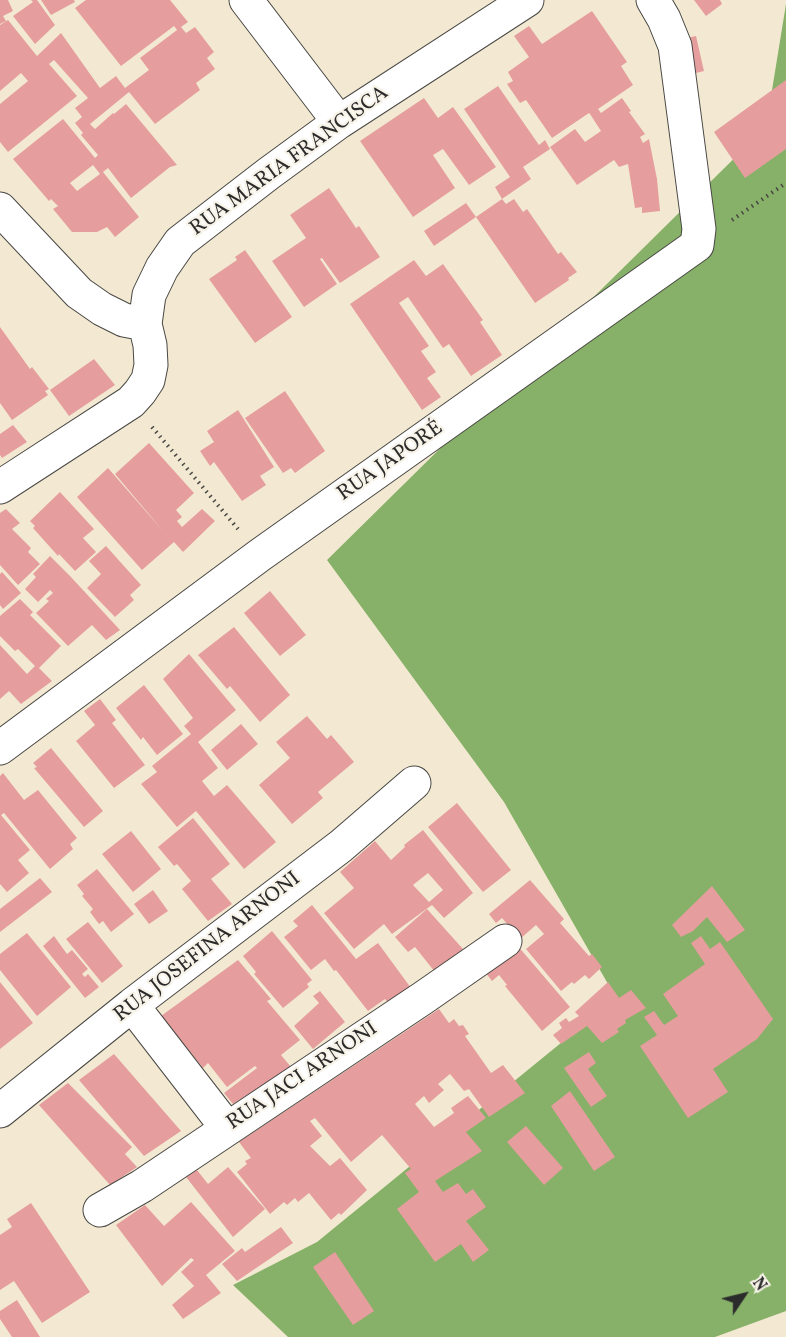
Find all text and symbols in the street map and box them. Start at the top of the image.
street label: RUA MARIA FRANCISCA [186,82,394,242]
street label: RUA JAPORÉ [333,416,449,508]
street label: RUA JOSEFINA ARNONI [110,867,306,1029]
street label: RUA JACI ARNONI [223,1017,383,1137]
north arrow [714,1265,774,1325]
text: N [746,1274,771,1296]

